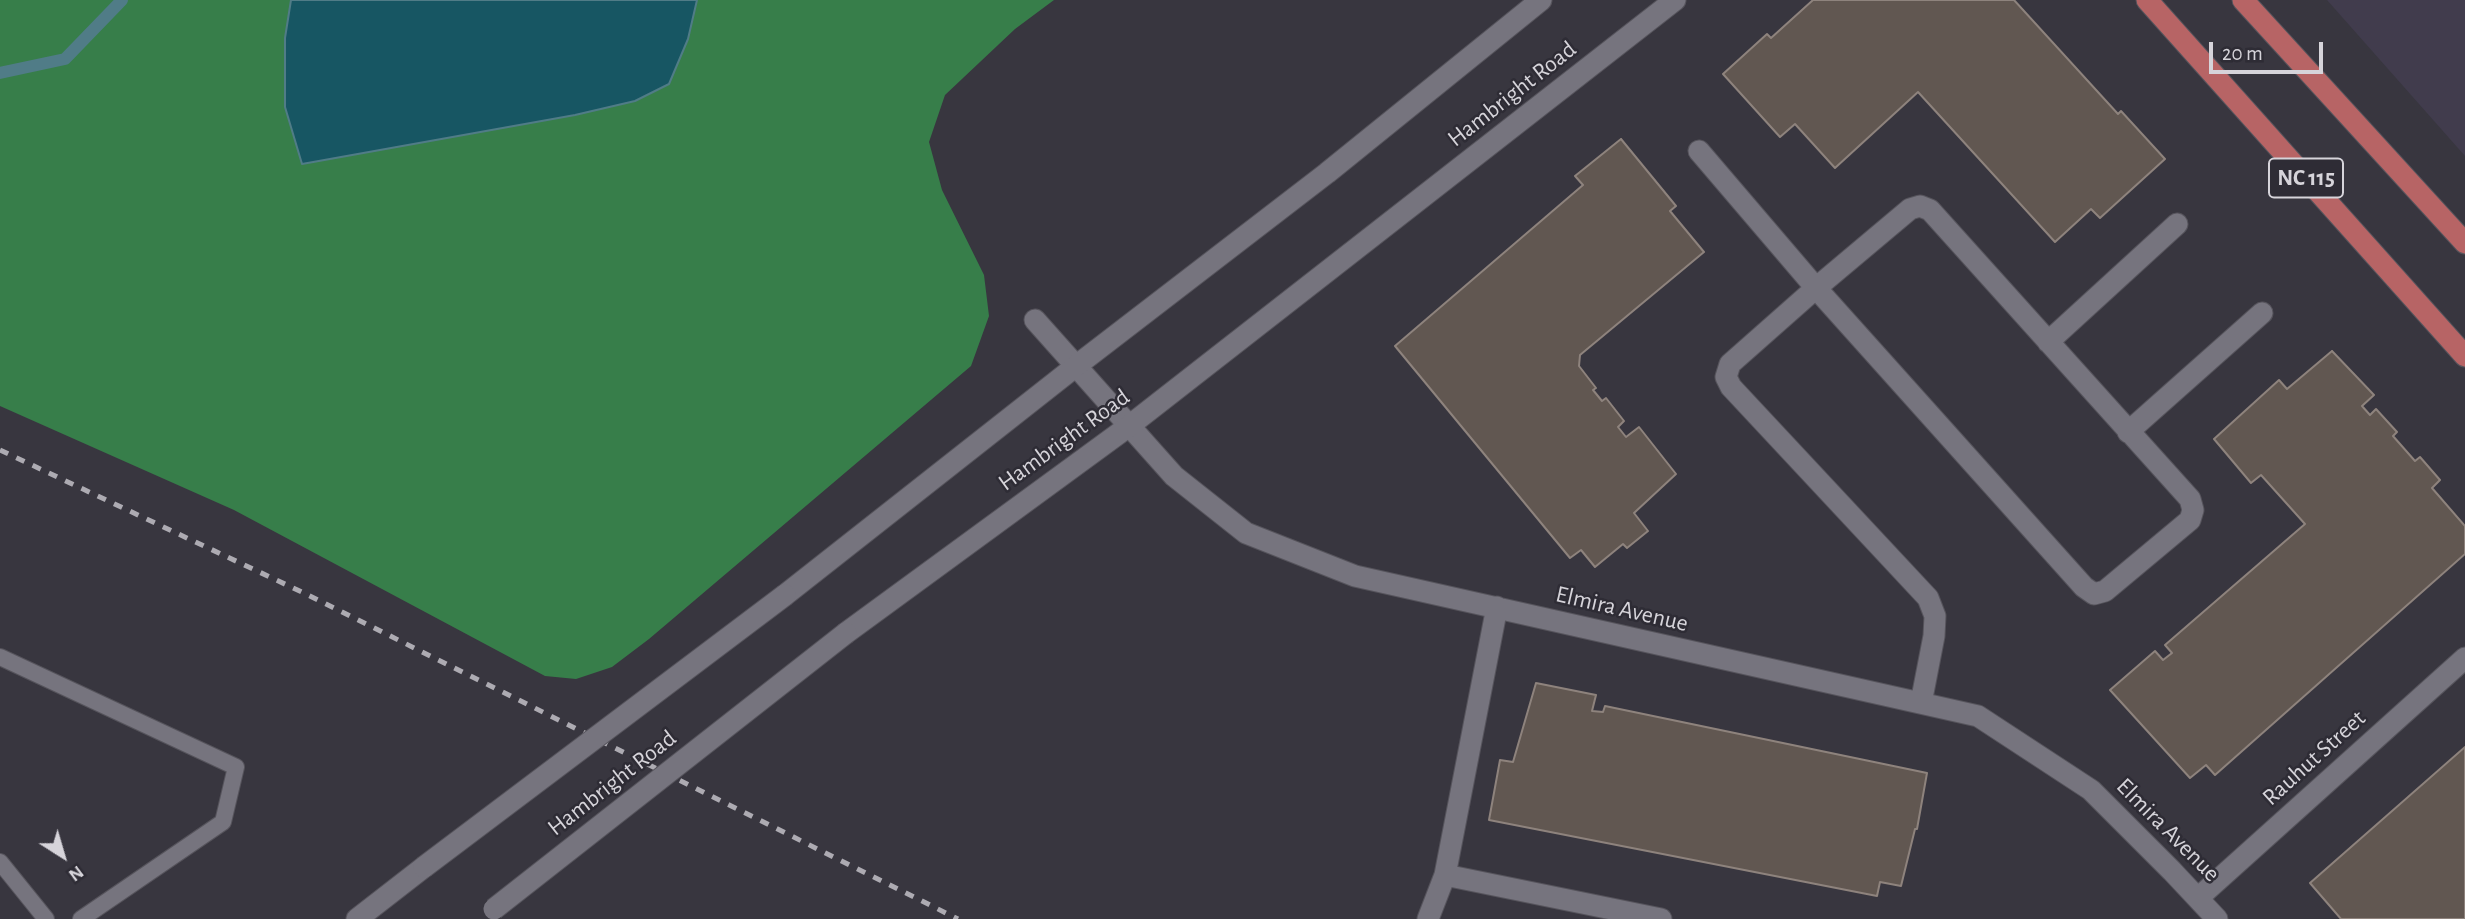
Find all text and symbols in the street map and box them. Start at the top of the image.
scale bar [2213,28,2327,72]
street label: Hambright Road [1442,35,1582,153]
text: 20 m [2222,43,2263,64]
road number: NC 115 [2269,158,2343,197]
street label: Hambright Road [993,383,1135,497]
street label: Elmira Avenue [1553,580,1691,638]
street label: Rauhut Street [2256,704,2372,812]
street label: Hambright Road [542,724,682,842]
street label: Elmira Avenue [2110,772,2226,888]
north arrow [28,821,98,891]
text: N [65,862,87,885]

